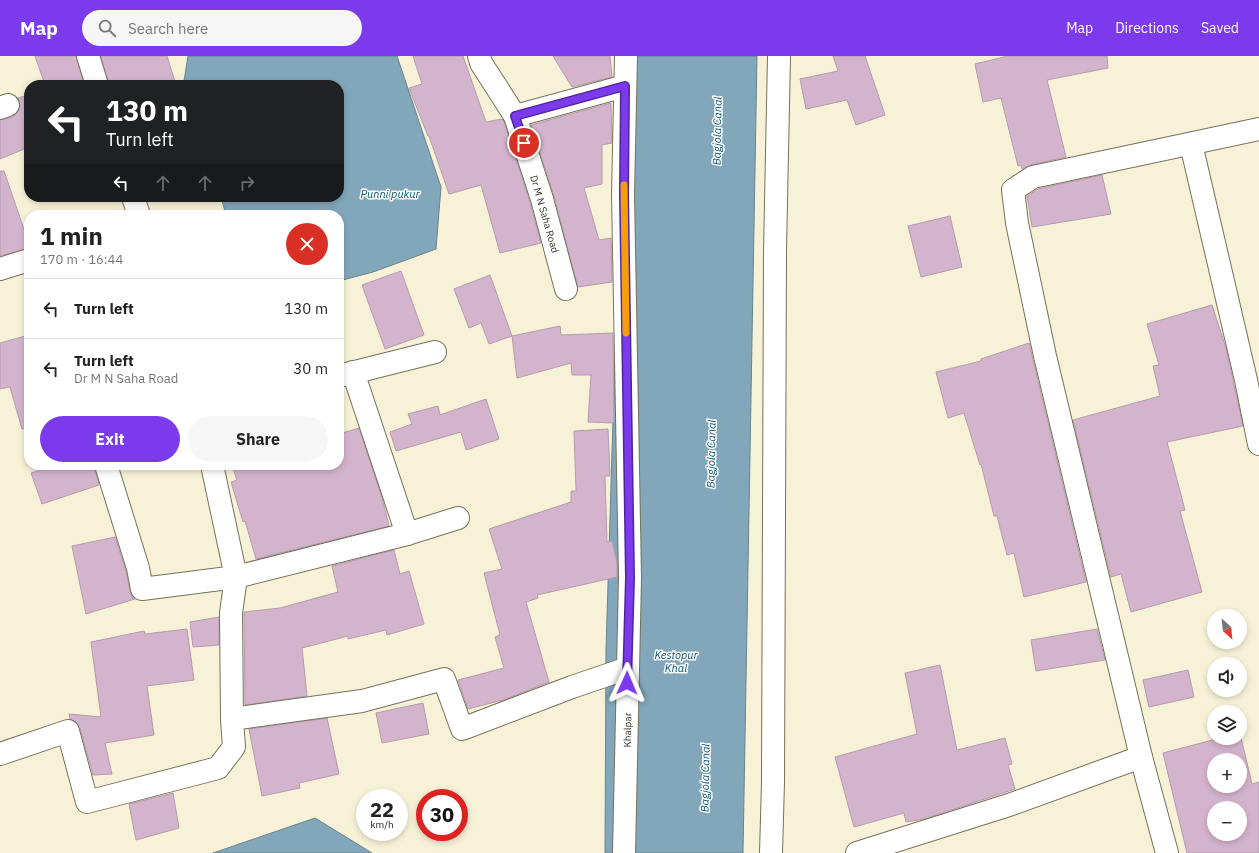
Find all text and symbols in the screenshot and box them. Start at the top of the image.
search box [82,10,362,46]
text: Map [20,16,58,40]
icon: search [96,17,118,39]
text: Search here [128,19,208,38]
text: Map [1066,19,1093,37]
text: Directions [1115,19,1179,37]
text: Saved [1201,19,1239,37]
text: 130 m [106,92,188,129]
icon: left [40,96,92,148]
water label: Bagjola Canal [709,97,725,165]
pin [507,126,541,160]
text: Turn left [106,128,174,151]
icon: arrive [513,132,535,154]
icon: left [110,172,132,194]
icon: ahead [152,172,174,194]
icon: ahead [194,172,216,194]
icon: right [236,172,258,194]
street label: Dr M N Saha Road [527,174,562,254]
water label: Punni pukur [361,187,420,201]
text: 1 min [40,220,103,252]
button: close [286,223,328,265]
text: 170 m · 16:44 [40,251,123,268]
icon: left [40,298,62,320]
text: Turn left [74,299,134,318]
text: 130 m [284,299,328,318]
text: Turn left [74,351,134,370]
icon: left [40,358,62,380]
text: 30 m [293,359,328,378]
text: Dr M N Saha Road [74,370,178,387]
button: Exit [40,416,180,462]
button: Share [188,416,328,462]
water label: Bagjola Canal [703,420,719,488]
north arrow [1207,609,1247,649]
map controls [1207,609,1247,841]
water label: Kestopur Khal [655,648,698,675]
button: sound [1207,657,1247,697]
position arrow [606,662,648,704]
button: layers [1207,705,1247,745]
street label: Khalpar [621,712,634,748]
water label: Bagjola Canal [697,744,713,812]
button: + [1207,753,1247,793]
speed limit sign: 30 [416,789,468,841]
text: 22 [370,796,394,823]
button: − [1207,801,1247,841]
text: km/h [370,818,394,831]

